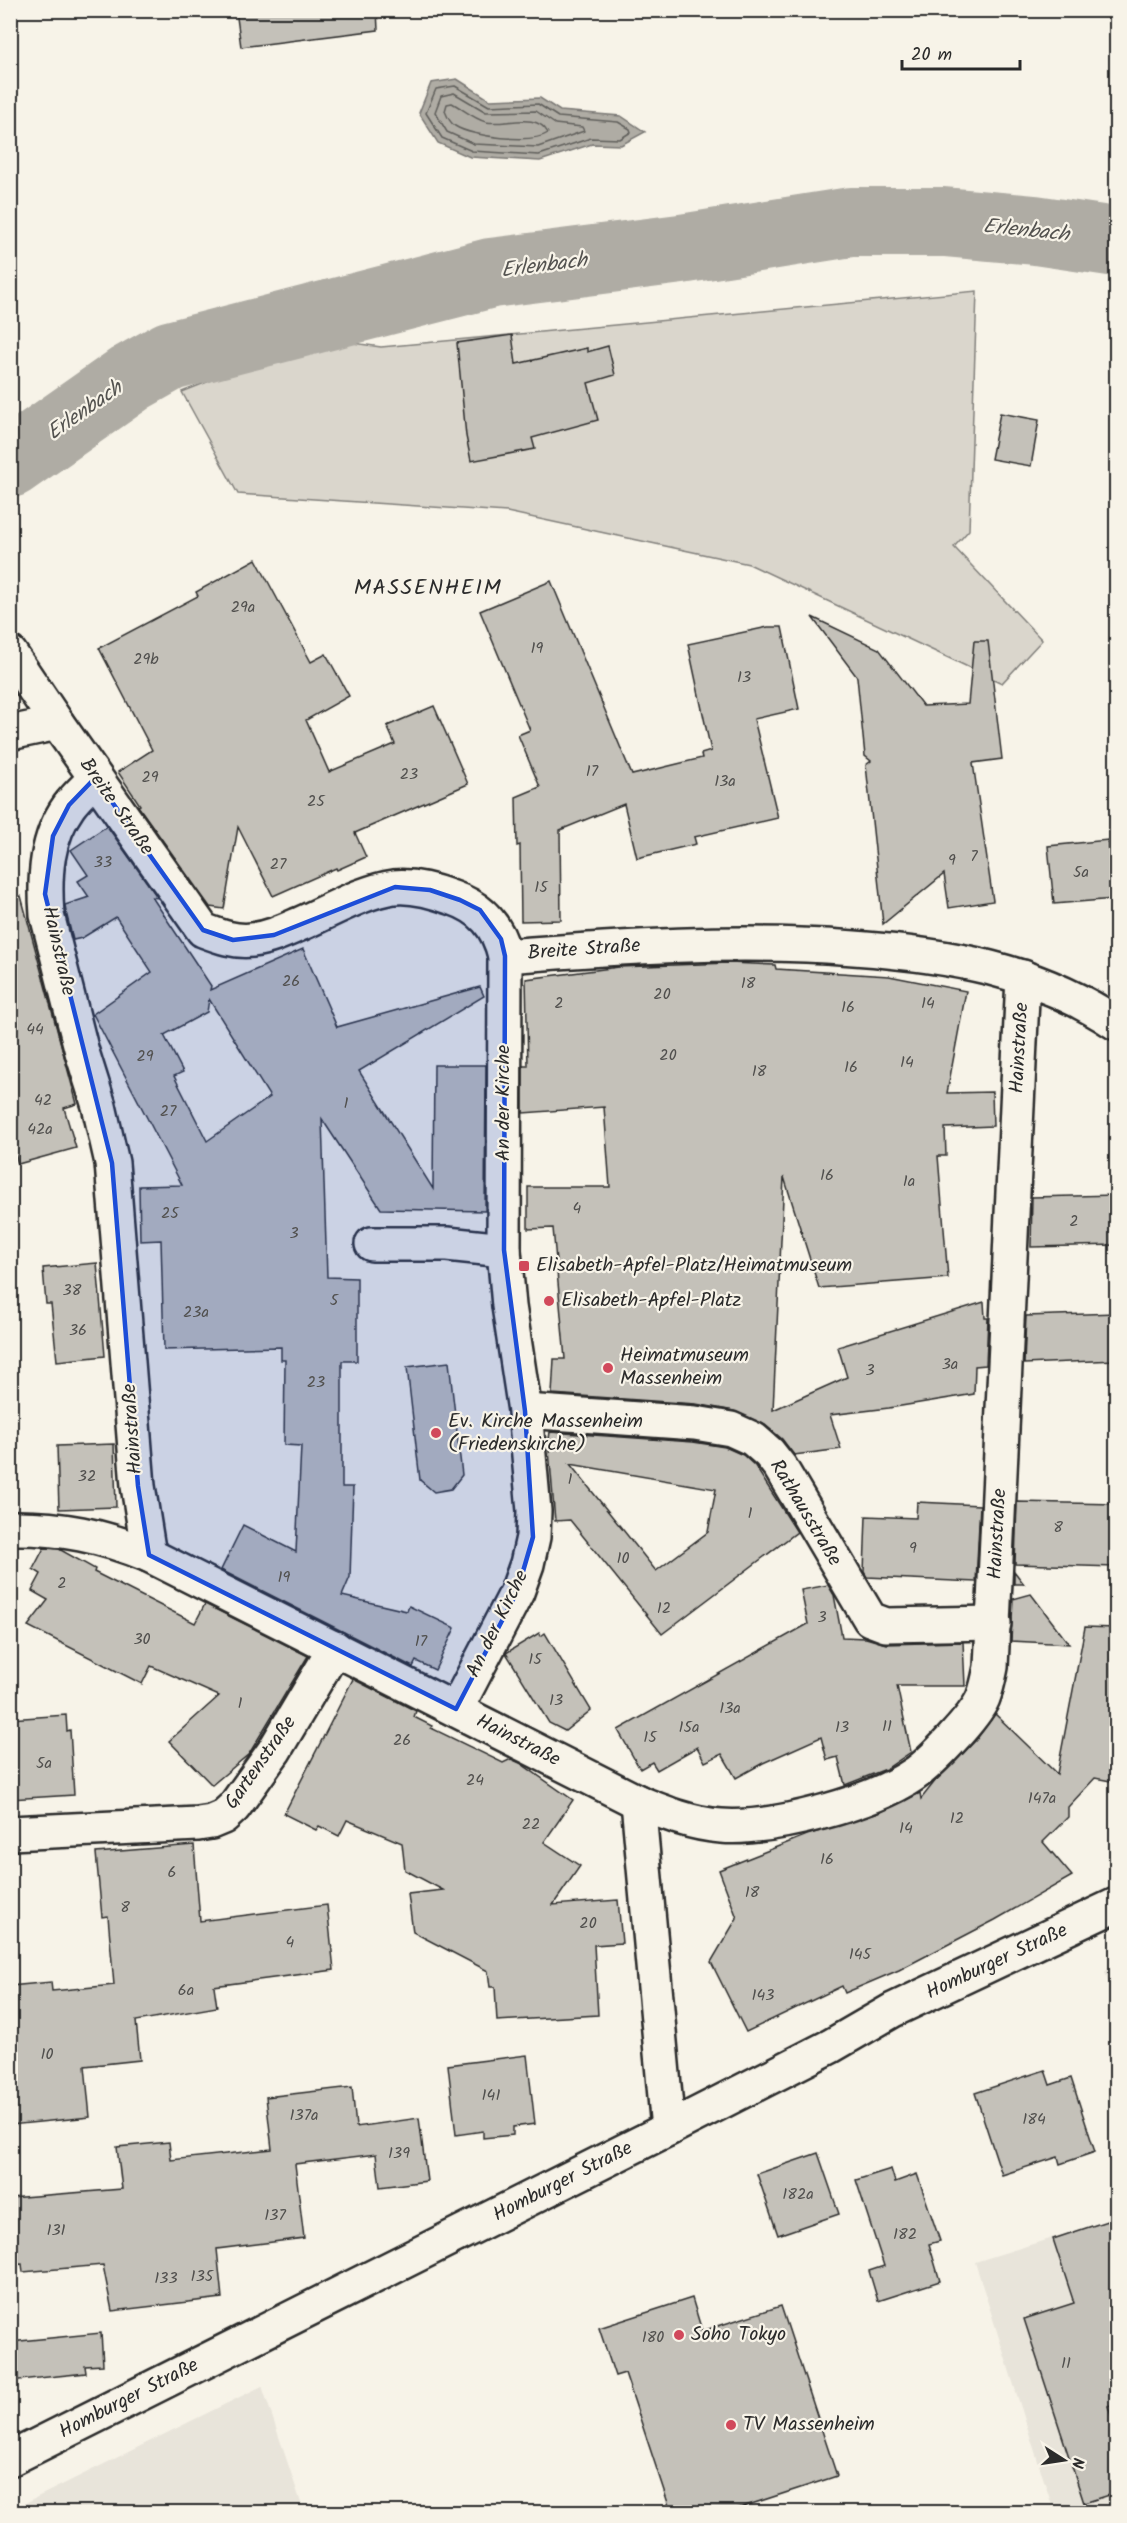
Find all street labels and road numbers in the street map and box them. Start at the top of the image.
street label: Breite Straße [70,752,162,862]
street label: Hainstraße [32,903,84,999]
street label: Breite Straße [527,930,641,970]
street label: Hainstraße [1002,1002,1038,1094]
street label: An der Kirche [488,1045,520,1161]
street label: Hainstraße [114,1382,152,1476]
street label: Rathausstraße [760,1453,850,1573]
street label: Hainstraße [980,1488,1016,1580]
street label: An der Kirche [458,1565,538,1683]
street label: Hainstraße [470,1706,566,1776]
street label: Gartenstraße [217,1709,305,1817]
street label: Homburger Straße [921,1915,1073,2009]
street label: Homburger Straße [487,2133,639,2231]
street label: Homburger Straße [53,2350,205,2448]

